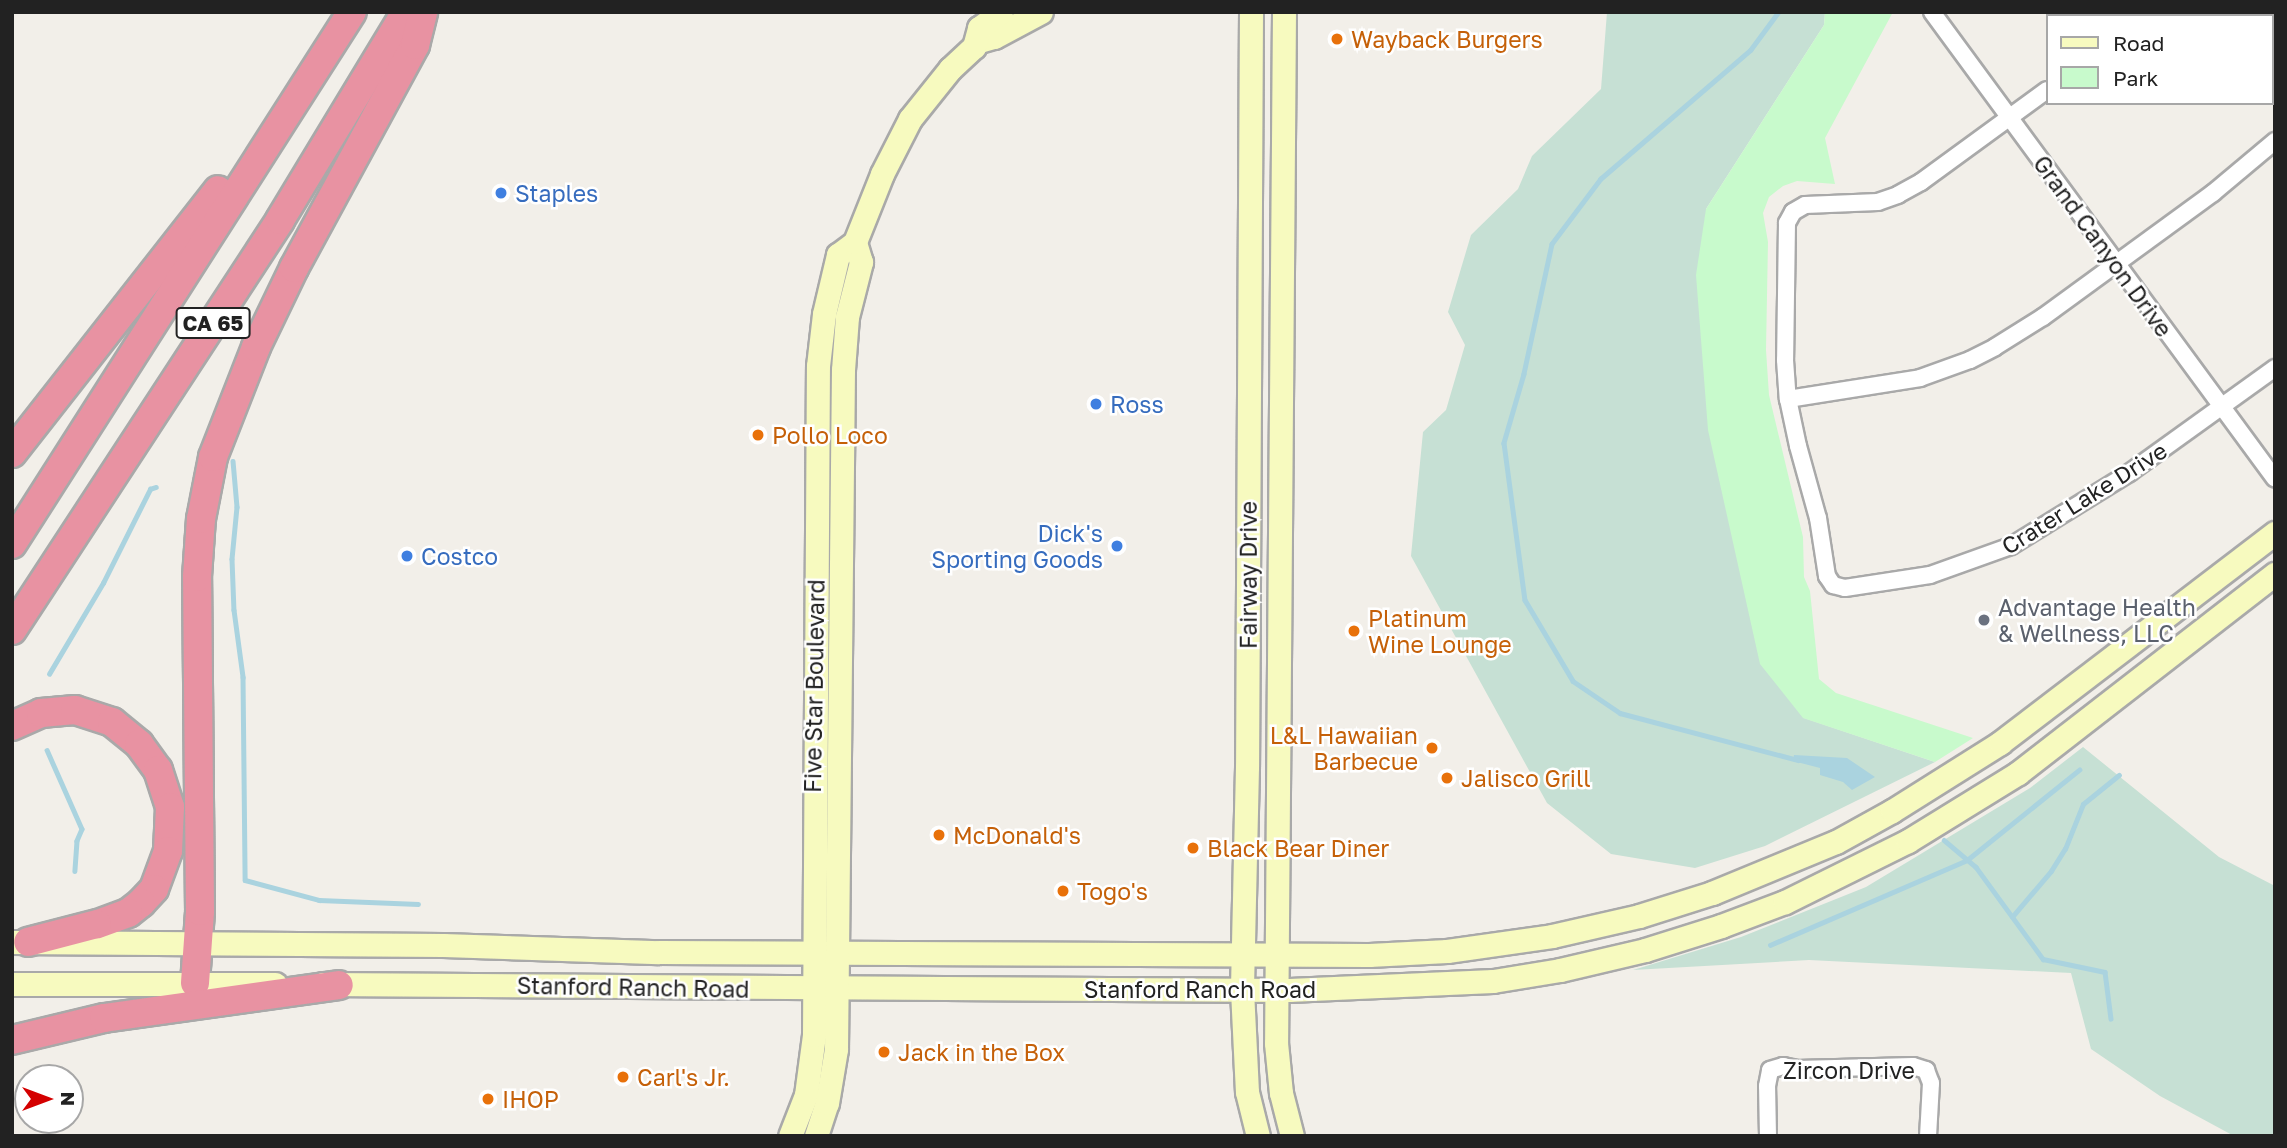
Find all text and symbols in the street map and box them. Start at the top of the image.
legend [2046,14,2273,105]
place label: Wayback Burgers [1351,25,1543,53]
text: Road [2113,30,2164,56]
marker: Wayback Burgers [1329,31,1345,47]
text: Park [2113,65,2158,91]
street label: Grand Canyon Drive [2028,150,2178,342]
place label: Staples [515,179,598,207]
marker: Staples [493,185,509,201]
road number: CA 65 [174,306,252,340]
place label: Ross [1110,390,1164,418]
marker: Ross [1088,396,1104,412]
place label: Pollo Loco [772,421,888,449]
marker: Pollo Loco [750,427,766,443]
street label: Crater Lake Drive [1996,436,2172,560]
street label: Fairway Drive [1234,501,1262,649]
place label: Dick's Sporting Goods [931,519,1103,573]
marker: Dick's Sporting Goods [1109,538,1125,554]
place label: Costco [421,542,498,570]
marker: Costco [399,548,415,564]
street label: Five Star Boulevard [798,579,830,793]
place label: Advantage Health & Wellness, LLC [1998,593,2196,647]
place label: Platinum Wine Lounge [1368,604,1512,658]
marker: Advantage Health & Wellness, LLC [1976,612,1992,628]
marker: Platinum Wine Lounge [1346,623,1362,639]
place label: L&L Hawaiian Barbecue [1270,721,1418,775]
marker: L&L Hawaiian Barbecue [1424,740,1440,756]
place label: Jalisco Grill [1461,764,1591,792]
marker: Jalisco Grill [1439,770,1455,786]
place label: McDonald's [953,821,1081,849]
marker: McDonald's [931,827,947,843]
place label: Black Bear Diner [1207,834,1389,862]
marker: Black Bear Diner [1185,840,1201,856]
place label: Togo's [1077,877,1148,905]
marker: Togo's [1055,883,1071,899]
street label: Stanford Ranch Road [517,971,749,1003]
street label: Stanford Ranch Road [1084,975,1316,1003]
place label: Jack in the Box [898,1038,1065,1066]
marker: Jack in the Box [876,1044,892,1060]
street label: Zircon Drive [1783,1056,1915,1084]
place label: Carl's Jr. [637,1063,730,1091]
north arrow [14,1064,84,1134]
marker: Carl's Jr. [615,1069,631,1085]
place label: IHOP [502,1085,559,1113]
marker: IHOP [480,1091,496,1107]
text: N [57,1092,80,1106]

